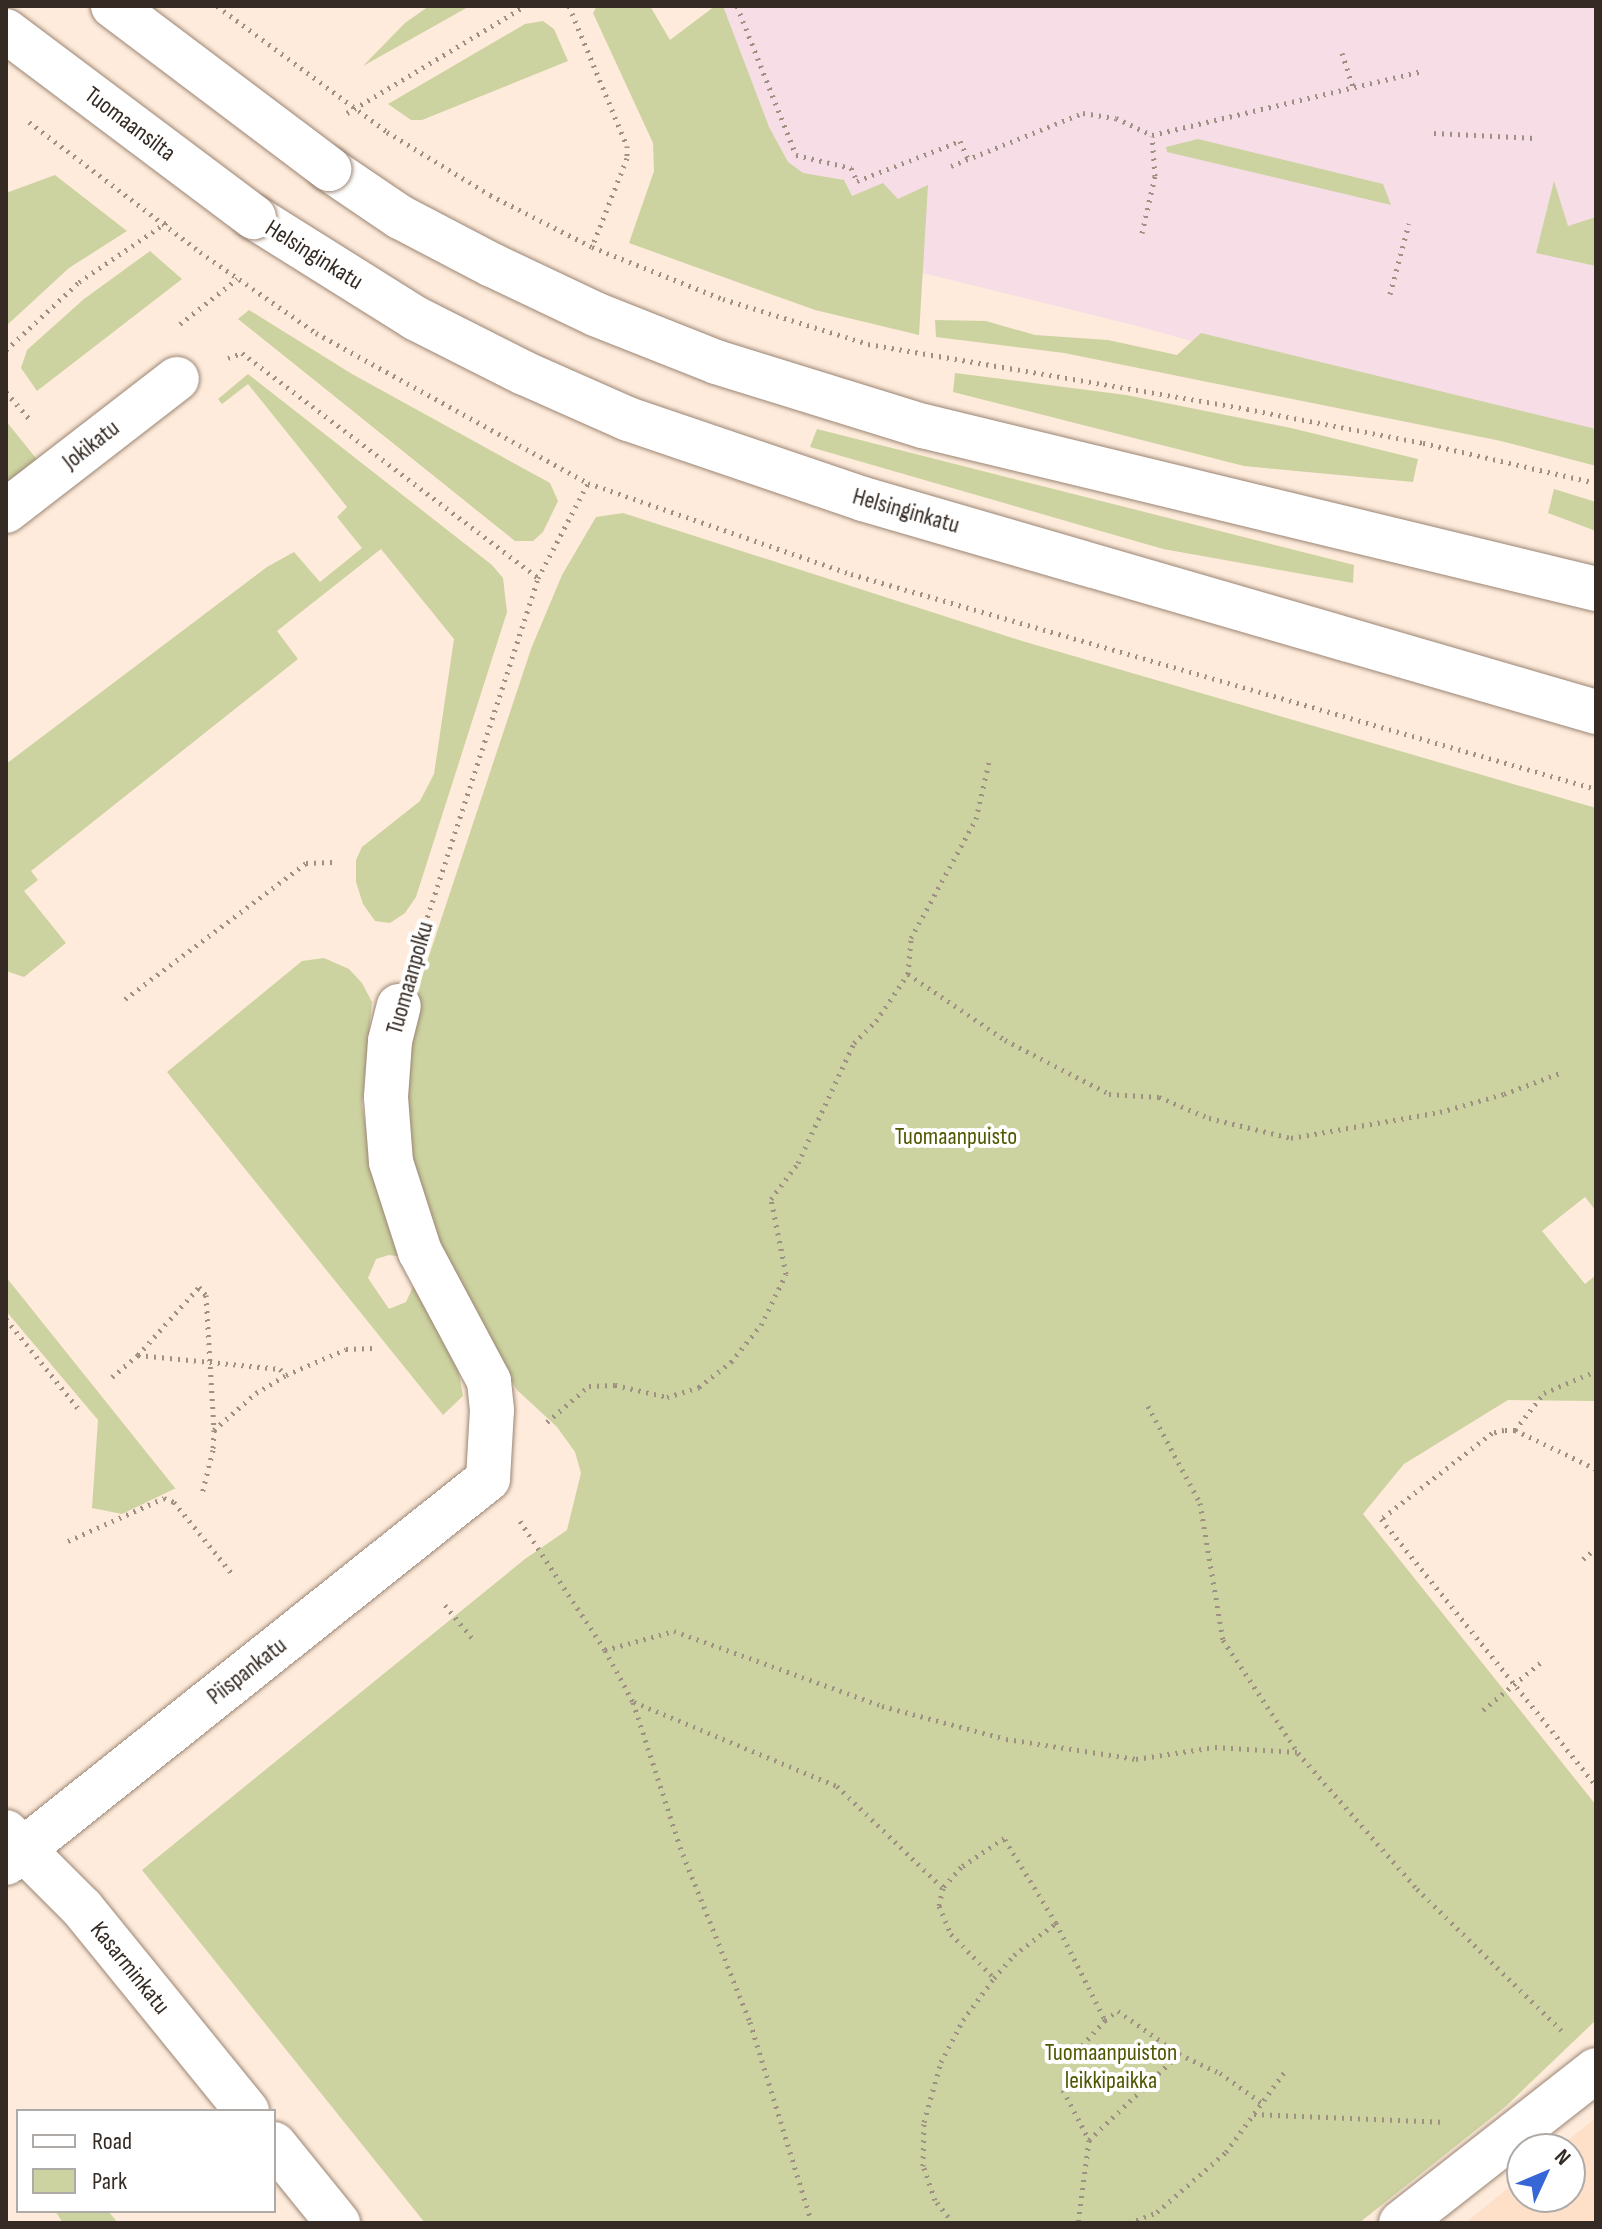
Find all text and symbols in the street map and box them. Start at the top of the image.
street label: Tuomaansilta [79,81,181,167]
street label: Helsinginkatu [260,214,368,296]
street label: Jokikatu [57,414,125,476]
street label: Helsinginkatu [849,482,963,540]
street label: Tuomaanpolku [380,918,440,1038]
park label: Tuomaanpuisto [895,1123,1017,1151]
street label: Piispankatu [202,1631,292,1711]
street label: Kasarminkatu [84,1916,176,2020]
park label: Tuomaanpuiston leikkipaikka [1045,2039,1177,2095]
legend [16,2109,276,2213]
text: Road [92,2127,132,2156]
north arrow [1506,2133,1586,2213]
text: N [1548,2144,1576,2171]
text: Park [92,2167,127,2196]

